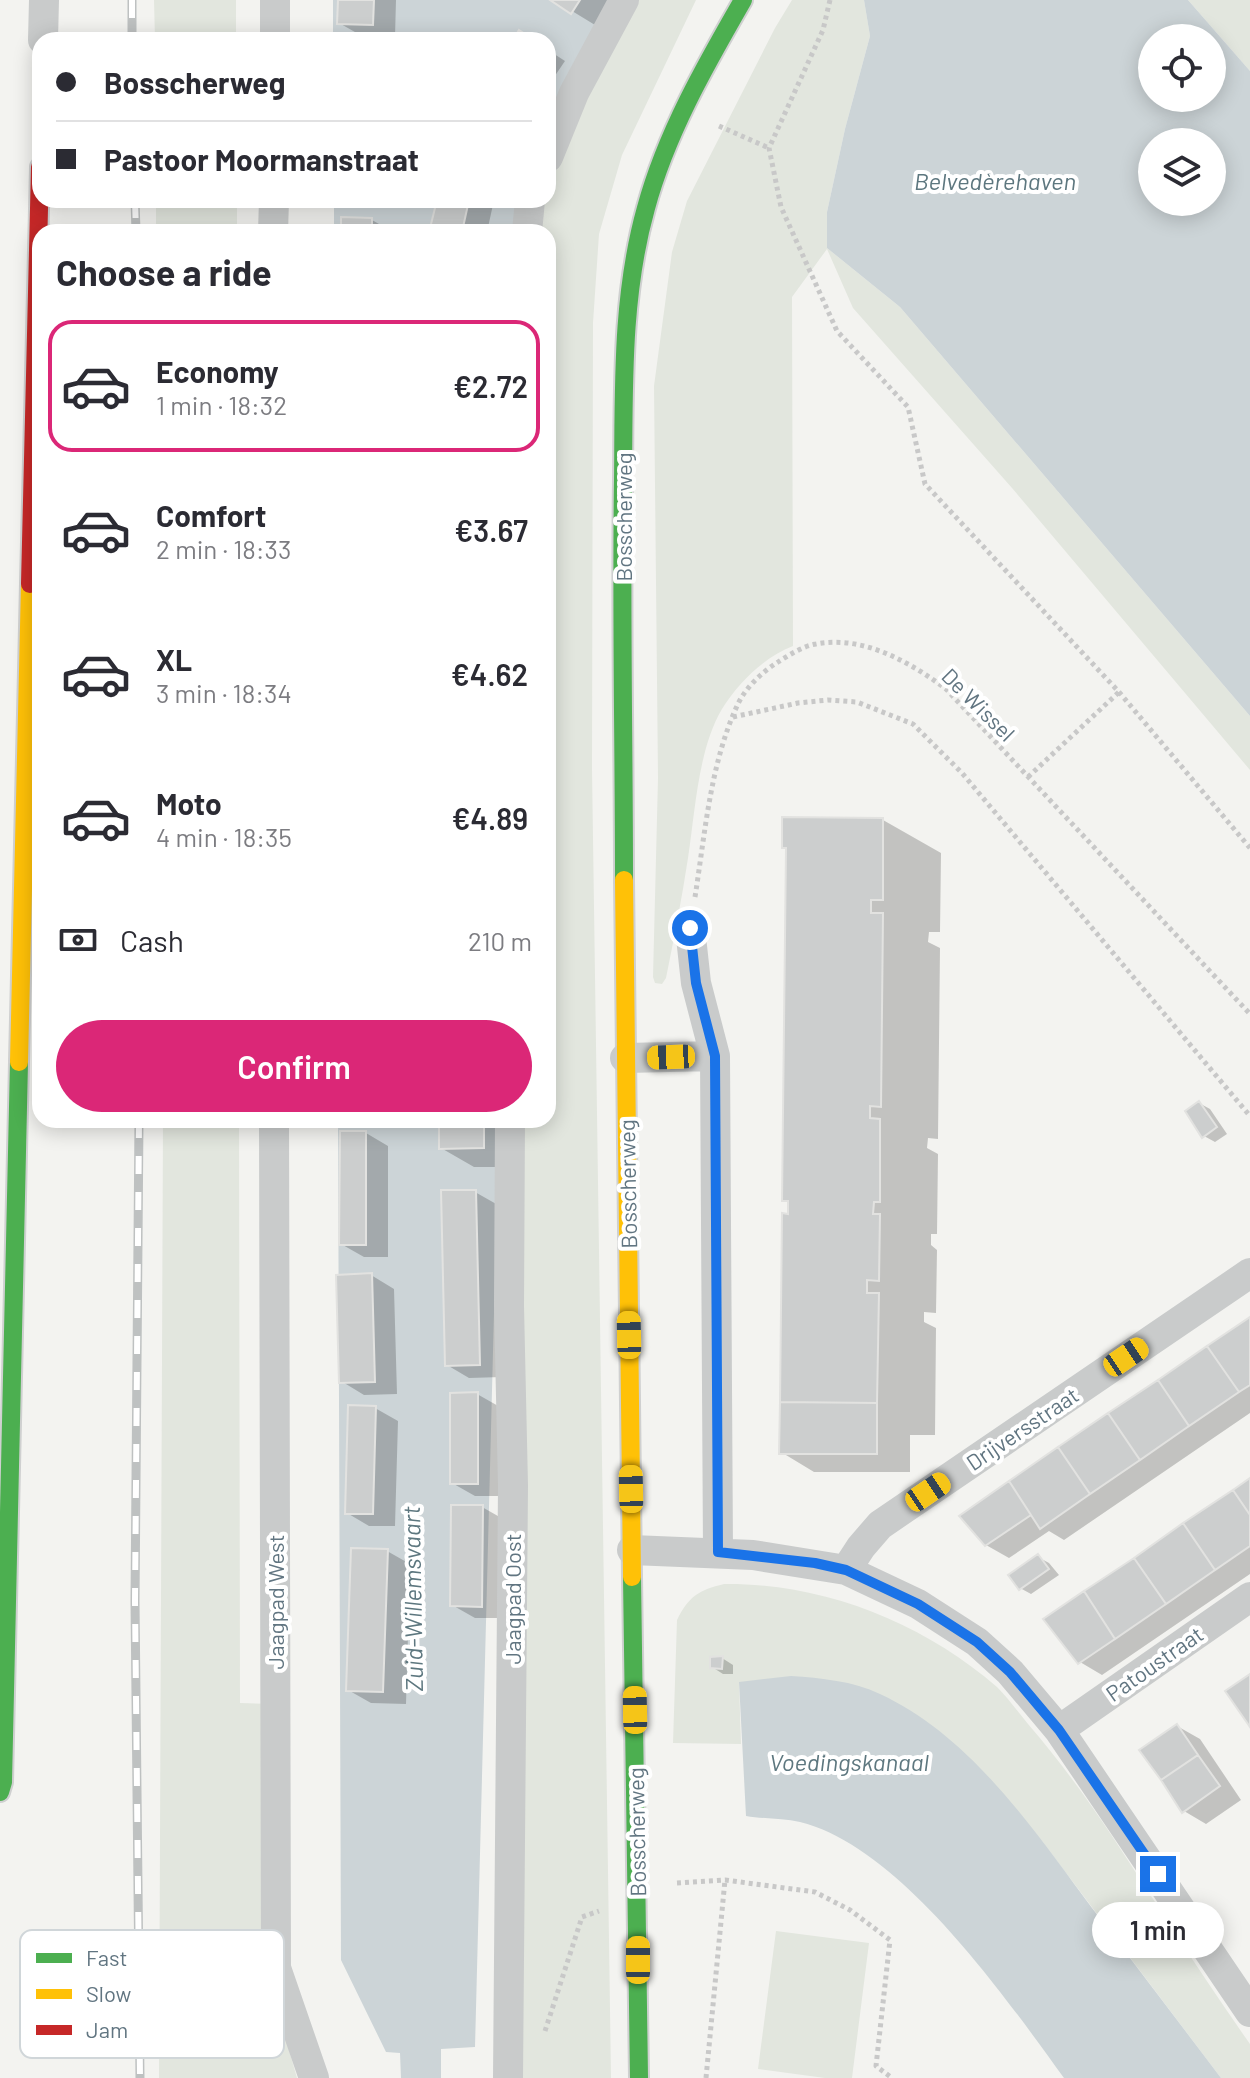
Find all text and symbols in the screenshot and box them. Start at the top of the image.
map controls [1138,24,1226,216]
button: locate [1138,24,1226,112]
text: Bosscherweg [104,64,285,100]
button: layers [1138,128,1226,216]
text: Pastoor Moormanstraat [104,141,419,177]
water label: Belvedèrehaven [914,166,1076,195]
text: Choose a ride [56,250,272,293]
icon: car [60,350,132,422]
text: Economy [156,353,279,389]
text: €2.72 [453,368,528,404]
text: 1 min · 18:32 [156,389,287,420]
street label: Bosscherweg [610,452,636,582]
icon: car [60,494,132,566]
text: Comfort [156,497,266,533]
text: €3.67 [454,512,528,548]
text: 2 min · 18:33 [156,533,291,564]
icon: car [60,638,132,710]
text: XL [156,641,192,677]
text: €4.62 [451,656,528,692]
street label: De Wissel [937,662,1021,746]
text: 3 min · 18:34 [156,677,292,708]
icon: car [60,782,132,854]
text: Moto [156,785,222,821]
text: €4.89 [451,800,528,836]
text: 4 min · 18:35 [156,821,292,852]
route start [672,910,708,946]
icon: cash [56,918,100,962]
text: Cash [120,922,184,958]
text: 210 m [468,925,532,956]
button: Confirm [56,1020,532,1112]
car [647,1044,695,1070]
street label: Bosscherweg [613,1119,641,1249]
car [617,1311,641,1359]
car [1099,1334,1153,1380]
street label: Drijversstraat [961,1381,1083,1475]
car [619,1465,643,1513]
car [901,1469,955,1515]
water label: Zuid-Willemsvaart [396,1505,428,1692]
street label: Jaagpad West [262,1534,288,1670]
street label: Jaagpad Oost [499,1534,525,1664]
street label: Patoustraat [1100,1620,1208,1706]
car [623,1686,647,1734]
water label: Voedingskanaal [769,1747,929,1776]
street label: Bosscherweg [622,1767,650,1897]
route end [1140,1856,1176,1892]
callout: 1 min [1092,1902,1224,1958]
text: 1 min [1130,1914,1186,1945]
legend [20,1930,284,2058]
car [626,1936,650,1984]
text: Fast [86,1944,128,1970]
text: Slow [86,1980,131,2006]
text: Jam [86,2016,128,2042]

